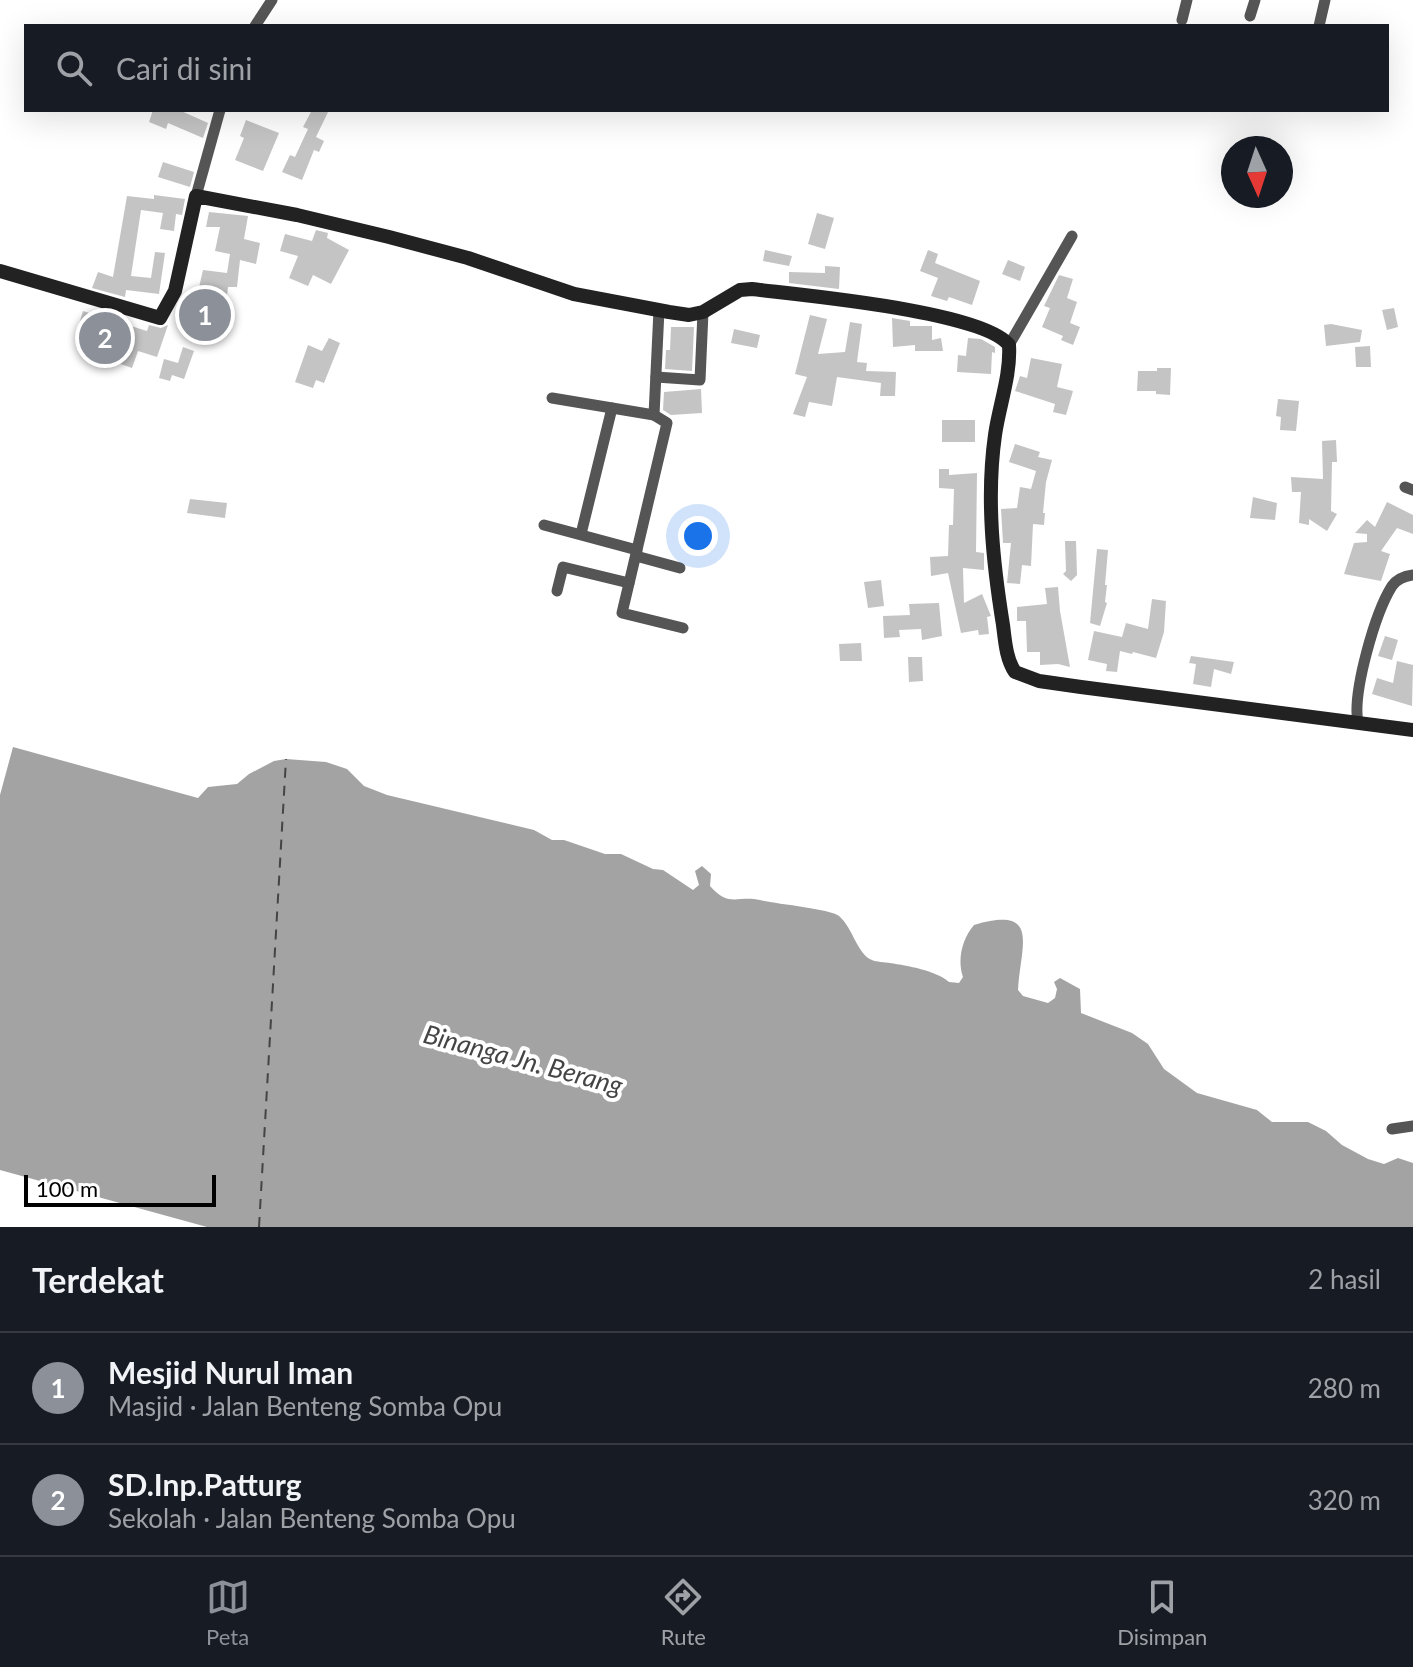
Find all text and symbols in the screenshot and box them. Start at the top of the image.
search box [24,24,1389,112]
icon: search [52,46,96,90]
text: Cari di sini [116,50,253,86]
north arrow [1221,136,1293,208]
pin: 1 [179,285,231,345]
pin: 2 [79,308,131,368]
your location [678,516,718,556]
water label: Binanga Jn. Berang [420,1017,627,1101]
scale bar [24,1171,216,1207]
text: 100 m [36,1175,98,1202]
text: Terdekat [32,1259,164,1300]
text: 2 hasil [1308,1263,1381,1295]
text: Mesjid Nurul Iman [108,1354,353,1390]
text: 1 [50,1372,66,1404]
text: 280 m [1308,1372,1381,1404]
text: Masjid · Jalan Benteng Somba Opu [108,1390,502,1422]
text: SD.Inp.Patturg [108,1466,302,1502]
text: 2 [50,1484,66,1516]
text: 320 m [1308,1484,1381,1516]
text: Sekolah · Jalan Benteng Somba Opu [108,1502,516,1534]
tab: Peta [206,1575,250,1650]
tab: Rute [661,1575,706,1650]
tab: Disimpan [1117,1575,1207,1650]

